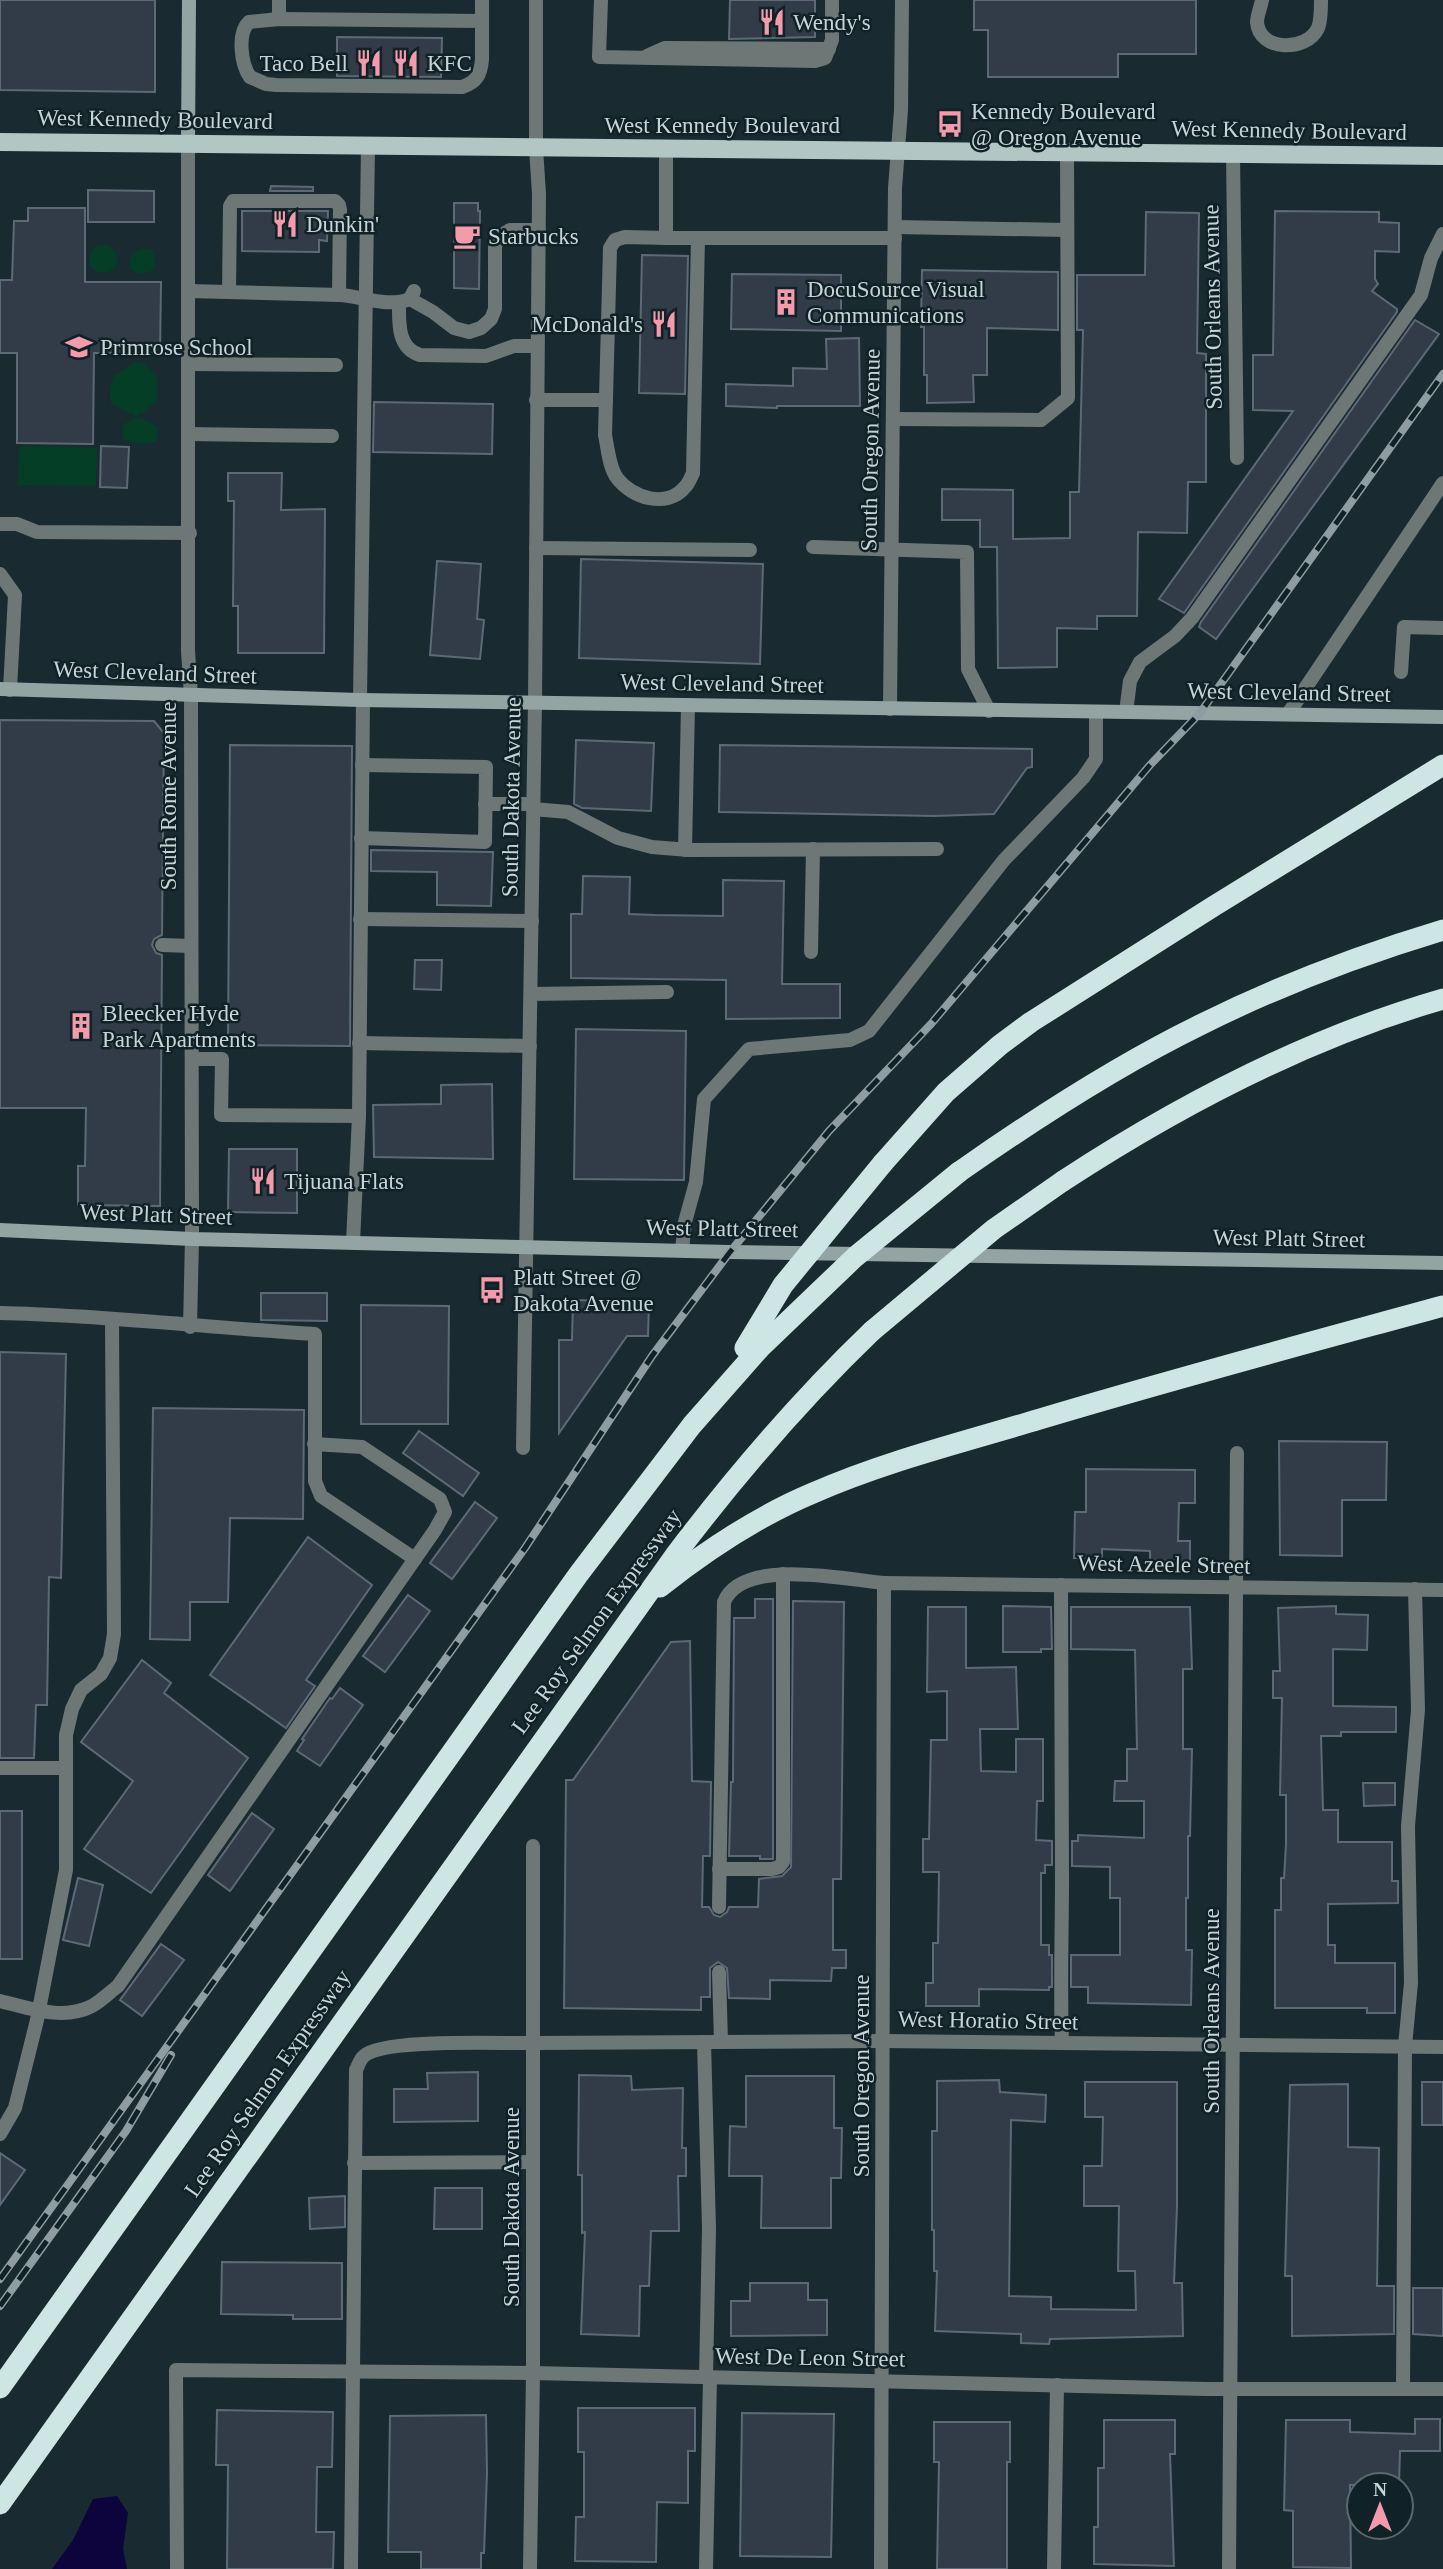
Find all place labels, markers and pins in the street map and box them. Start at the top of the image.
restaurant icon: Wendy's [757,7,787,37]
place label: Wendy's [793,10,871,35]
restaurant icon: Taco Bell [354,48,384,78]
restaurant icon: KFC [391,48,421,78]
place label: Taco Bell [260,51,348,76]
place label: KFC [427,51,472,76]
place label: Kennedy Boulevard @ Oregon Avenue [971,99,1156,150]
bus stop icon: Kennedy Boulevard @ Oregon Avenue [935,109,965,139]
restaurant icon: Dunkin' [270,209,300,239]
place label: Dunkin' [306,212,379,237]
cafe icon: Starbucks [452,221,482,251]
place label: Starbucks [488,224,579,249]
place label: DocuSource Visual Communications [807,277,985,328]
building icon: DocuSource Visual Communications [771,287,801,317]
restaurant icon: McDonald's [649,309,679,339]
place label: McDonald's [532,312,643,337]
school or university icon: Primrose School [64,332,94,362]
place label: Primrose School [100,335,253,360]
place label: Bleecker Hyde Park Apartments [102,1001,256,1052]
building icon: Bleecker Hyde Park Apartments [66,1011,96,1041]
restaurant icon: Tijuana Flats [248,1166,278,1196]
place label: Tijuana Flats [284,1169,404,1194]
place label: Platt Street @ Dakota Avenue [513,1265,654,1316]
bus stop icon: Platt Street @ Dakota Avenue [477,1275,507,1305]

